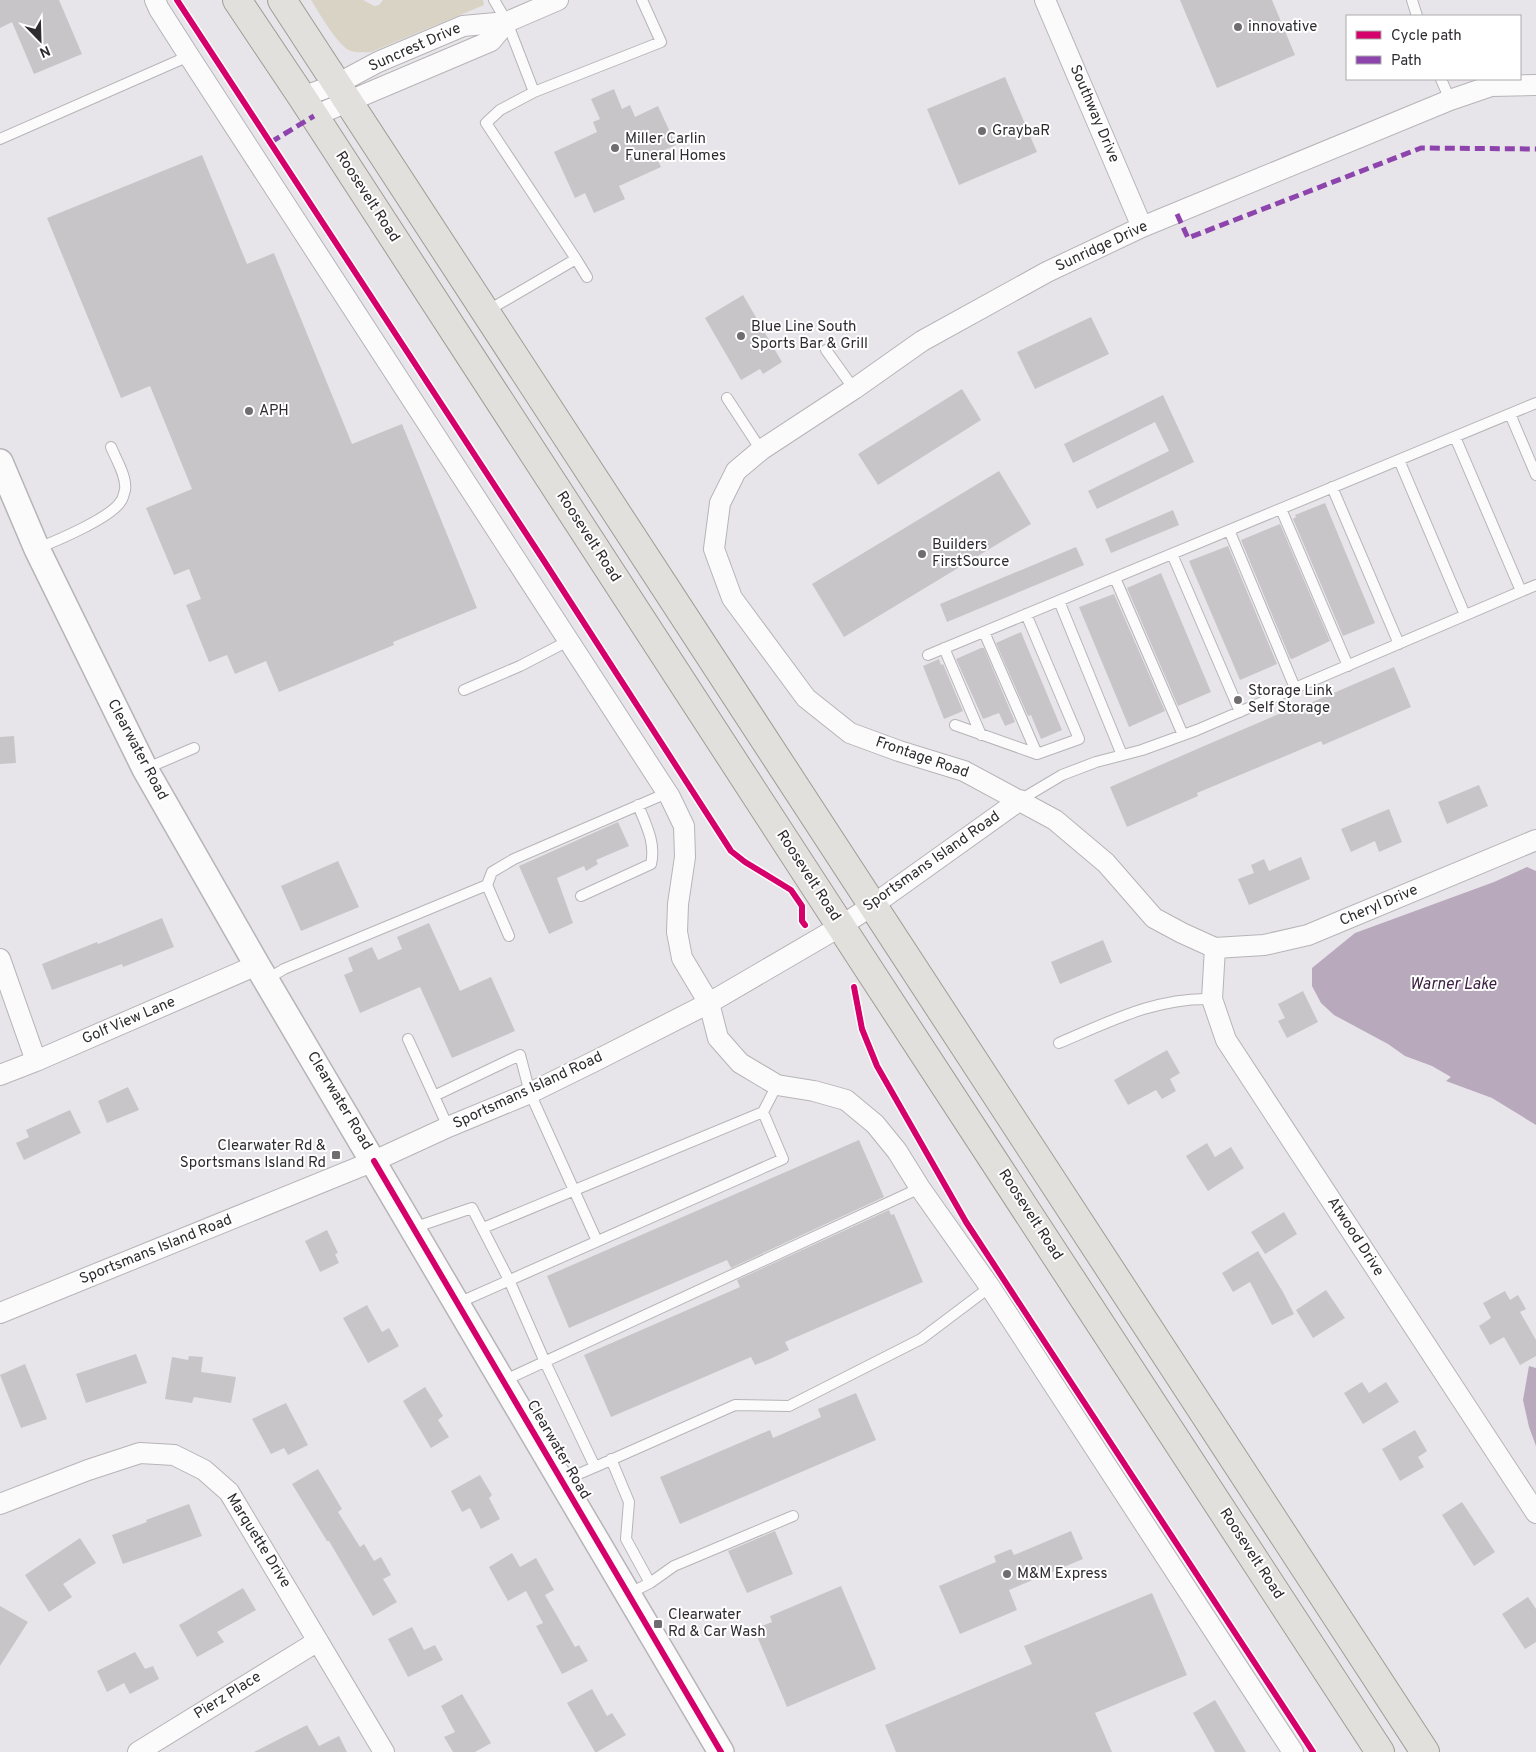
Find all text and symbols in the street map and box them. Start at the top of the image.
north arrow [15,15,65,65]
legend [1346,15,1521,80]
place label: innovative [1248,18,1317,37]
street label: Suncrest Drive [366,19,464,77]
marker: innovative [1232,21,1244,33]
text: Cycle path [1391,27,1462,46]
text: N [37,41,52,60]
text: Path [1391,52,1422,71]
street label: Southway Drive [1065,62,1123,166]
place label: GraybaR [992,122,1050,141]
marker: GraybaR [976,125,988,137]
place label: Miller Carlin Funeral Homes [625,130,726,166]
marker: Miller Carlin Funeral Homes [609,142,621,154]
street label: Roosevelt Road [331,148,403,246]
street label: Sunridge Drive [1053,217,1151,277]
place label: Blue Line South Sports Bar & Grill [751,318,868,354]
marker: Blue Line South Sports Bar & Grill [735,330,747,342]
place label: APH [259,402,289,421]
marker: APH [243,405,255,417]
street label: Roosevelt Road [552,488,624,586]
place label: Builders FirstSource [932,536,1009,572]
marker: Builders FirstSource [916,548,928,560]
place label: Storage Link Self Storage [1248,682,1333,718]
marker: Storage Link Self Storage [1232,694,1244,706]
street label: Clearwater Road [102,696,172,804]
street label: Frontage Road [873,733,971,783]
street label: Sportsmans Island Road [860,808,1004,916]
street label: Roosevelt Road [772,827,844,925]
street label: Cheryl Drive [1337,881,1421,931]
water label: Warner Lake [1410,975,1497,995]
street label: Golf View Lane [79,993,179,1049]
street label: Clearwater Road [302,1048,376,1154]
street label: Sportsmans Island Road [450,1048,606,1134]
place label: Clearwater Rd & Sportsmans Island Rd [180,1137,326,1173]
marker: Clearwater Rd & Sportsmans Island Rd [330,1149,342,1161]
street label: Roosevelt Road [994,1166,1066,1264]
street label: Atwood Drive [1322,1194,1388,1280]
street label: Sportsmans Island Road [77,1211,235,1289]
street label: Clearwater Road [522,1397,594,1503]
street label: Marquette Drive [221,1490,295,1592]
street label: Roosevelt Road [1215,1505,1287,1603]
place label: M&M Express [1017,1565,1108,1584]
marker: M&M Express [1001,1568,1013,1580]
place label: Clearwater Rd & Car Wash [668,1606,766,1642]
marker: Clearwater Rd & Car Wash [652,1618,664,1630]
street label: Pierz Place [191,1668,265,1724]

